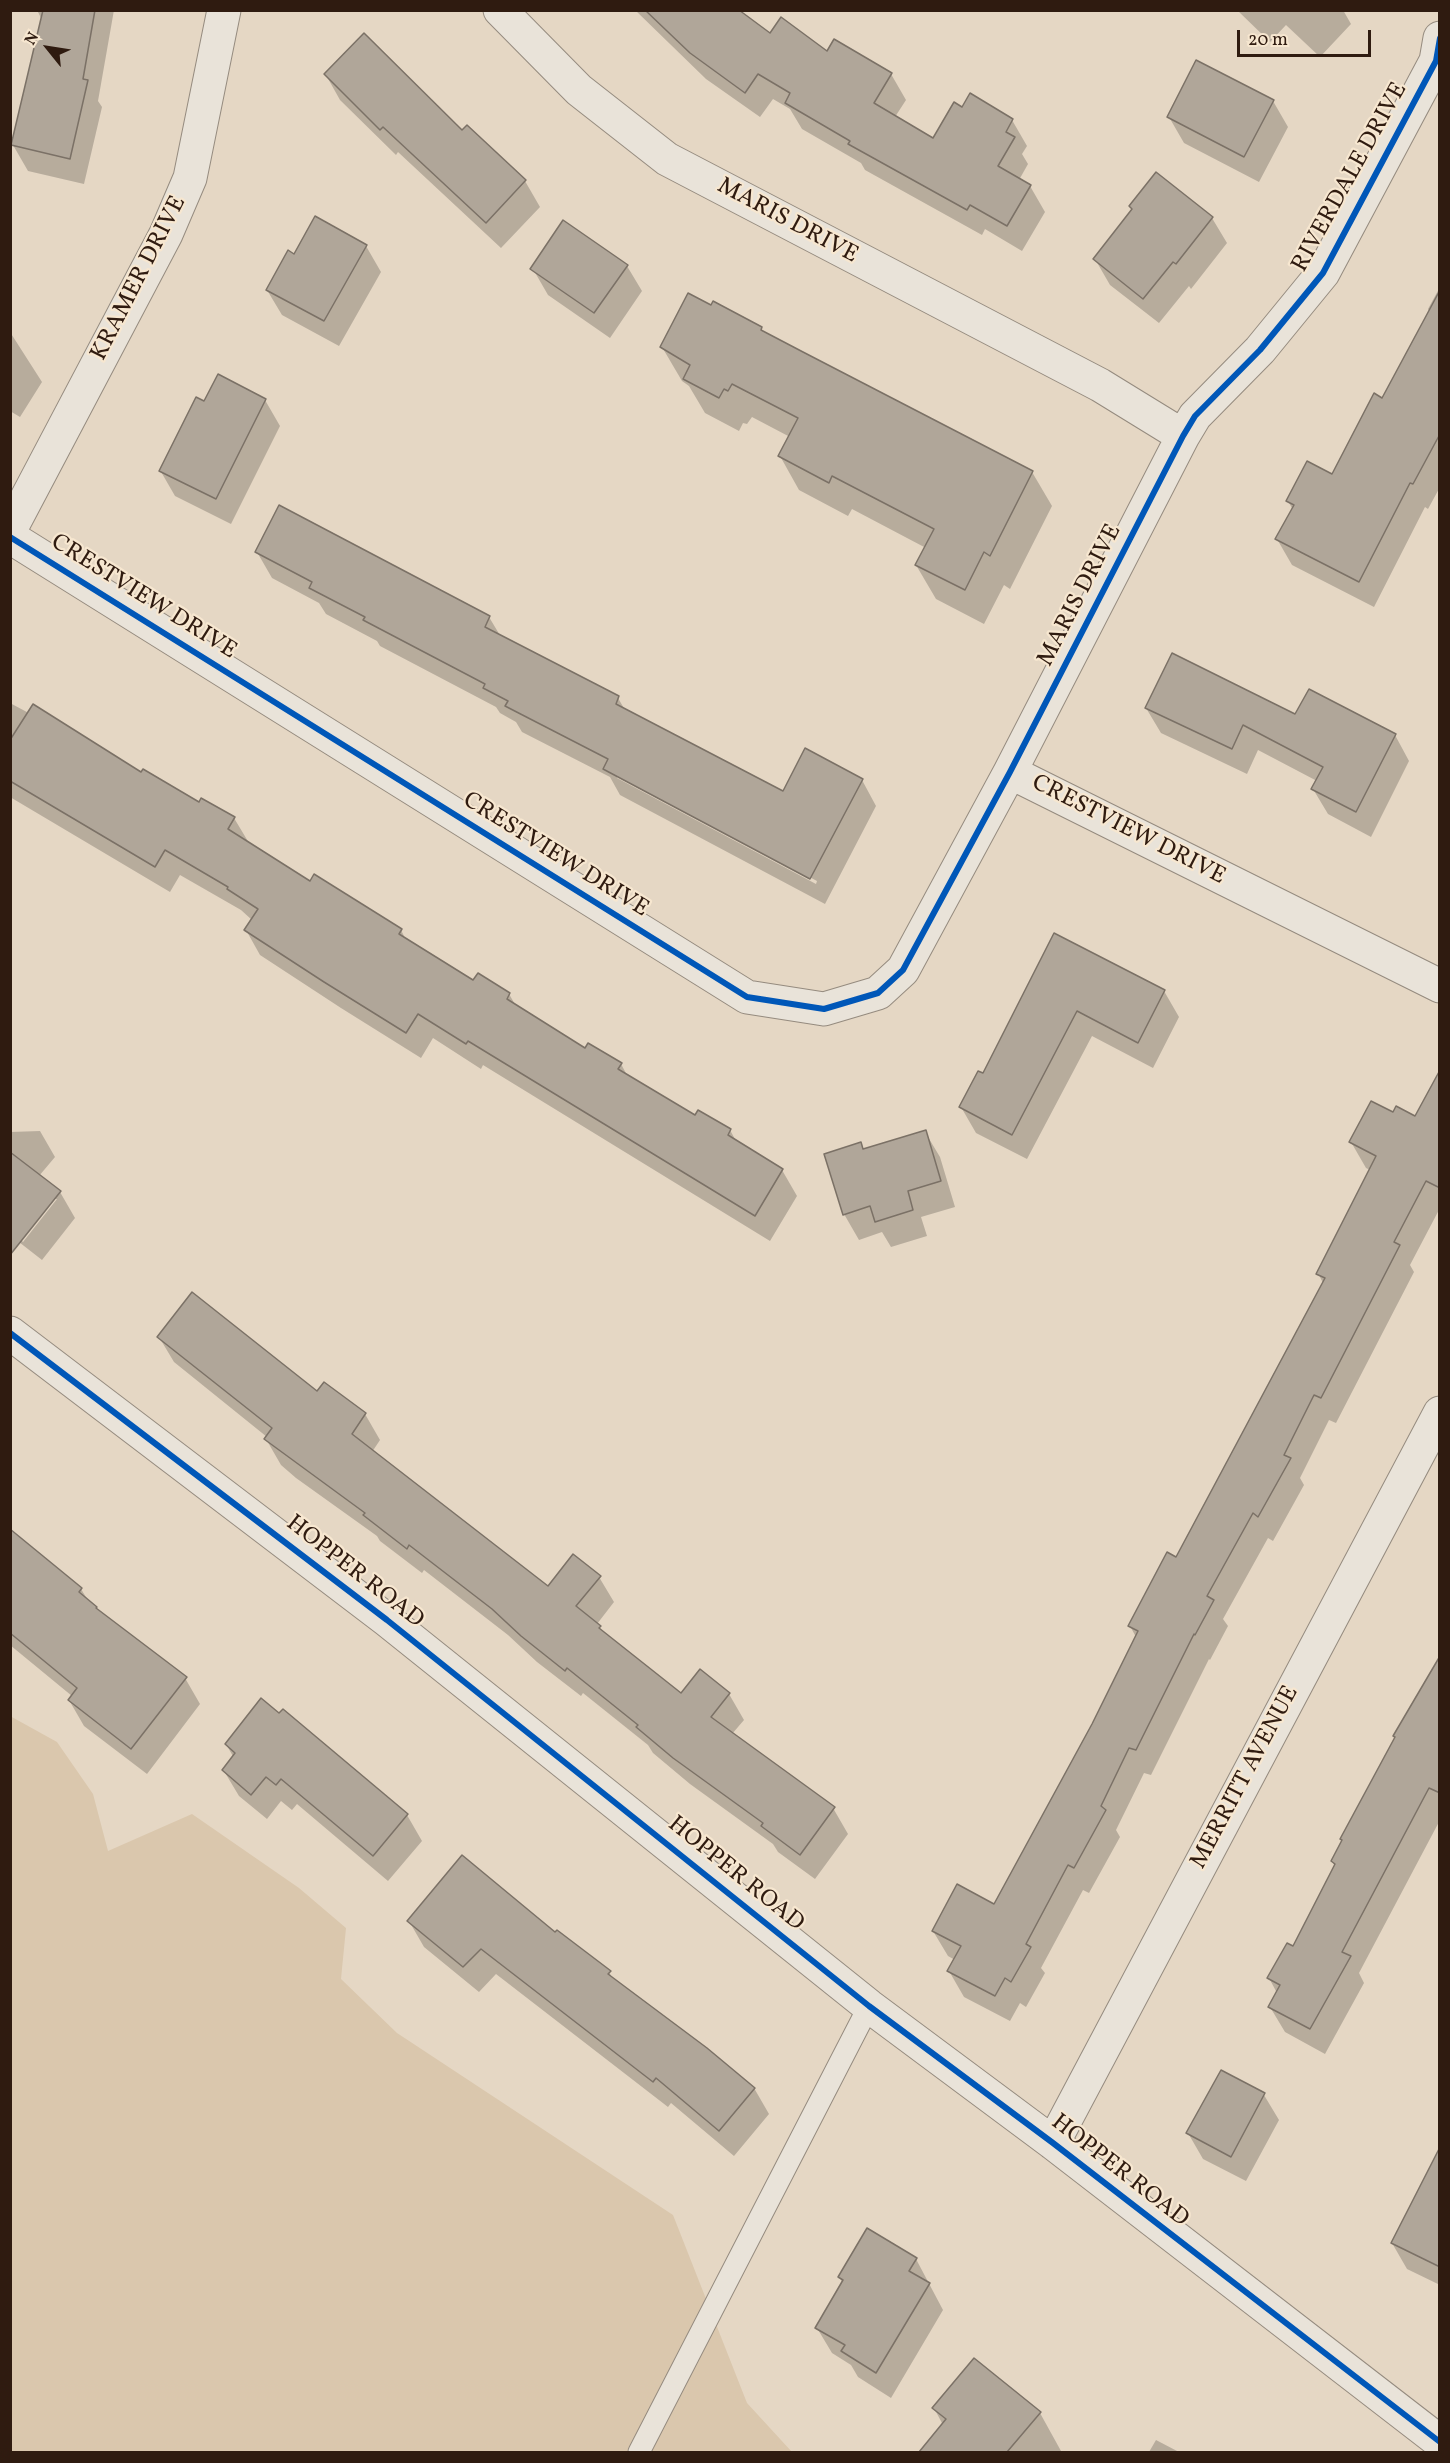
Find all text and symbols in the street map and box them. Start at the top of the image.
north arrow [18,18,78,78]
scale bar [1240,18,1374,56]
text: N [20,28,45,50]
text: 20 m [1248,28,1288,53]
street label: RIVERDALE DRIVE [1287,78,1415,278]
street label: MARIS DRIVE [712,173,862,271]
street label: KRAMER DRIVE [86,192,194,366]
street label: MARIS DRIVE [1033,520,1129,672]
street label: CRESTVIEW DRIVE [45,529,241,667]
street label: CRESTVIEW DRIVE [1026,770,1230,892]
street label: CRESTVIEW DRIVE [457,787,653,925]
street label: HOPPER ROAD [279,1510,429,1636]
street label: MERRITT AVENUE [1186,1682,1306,1874]
street label: HOPPER ROAD [661,1811,809,1939]
street label: HOPPER ROAD [1044,2109,1194,2235]

